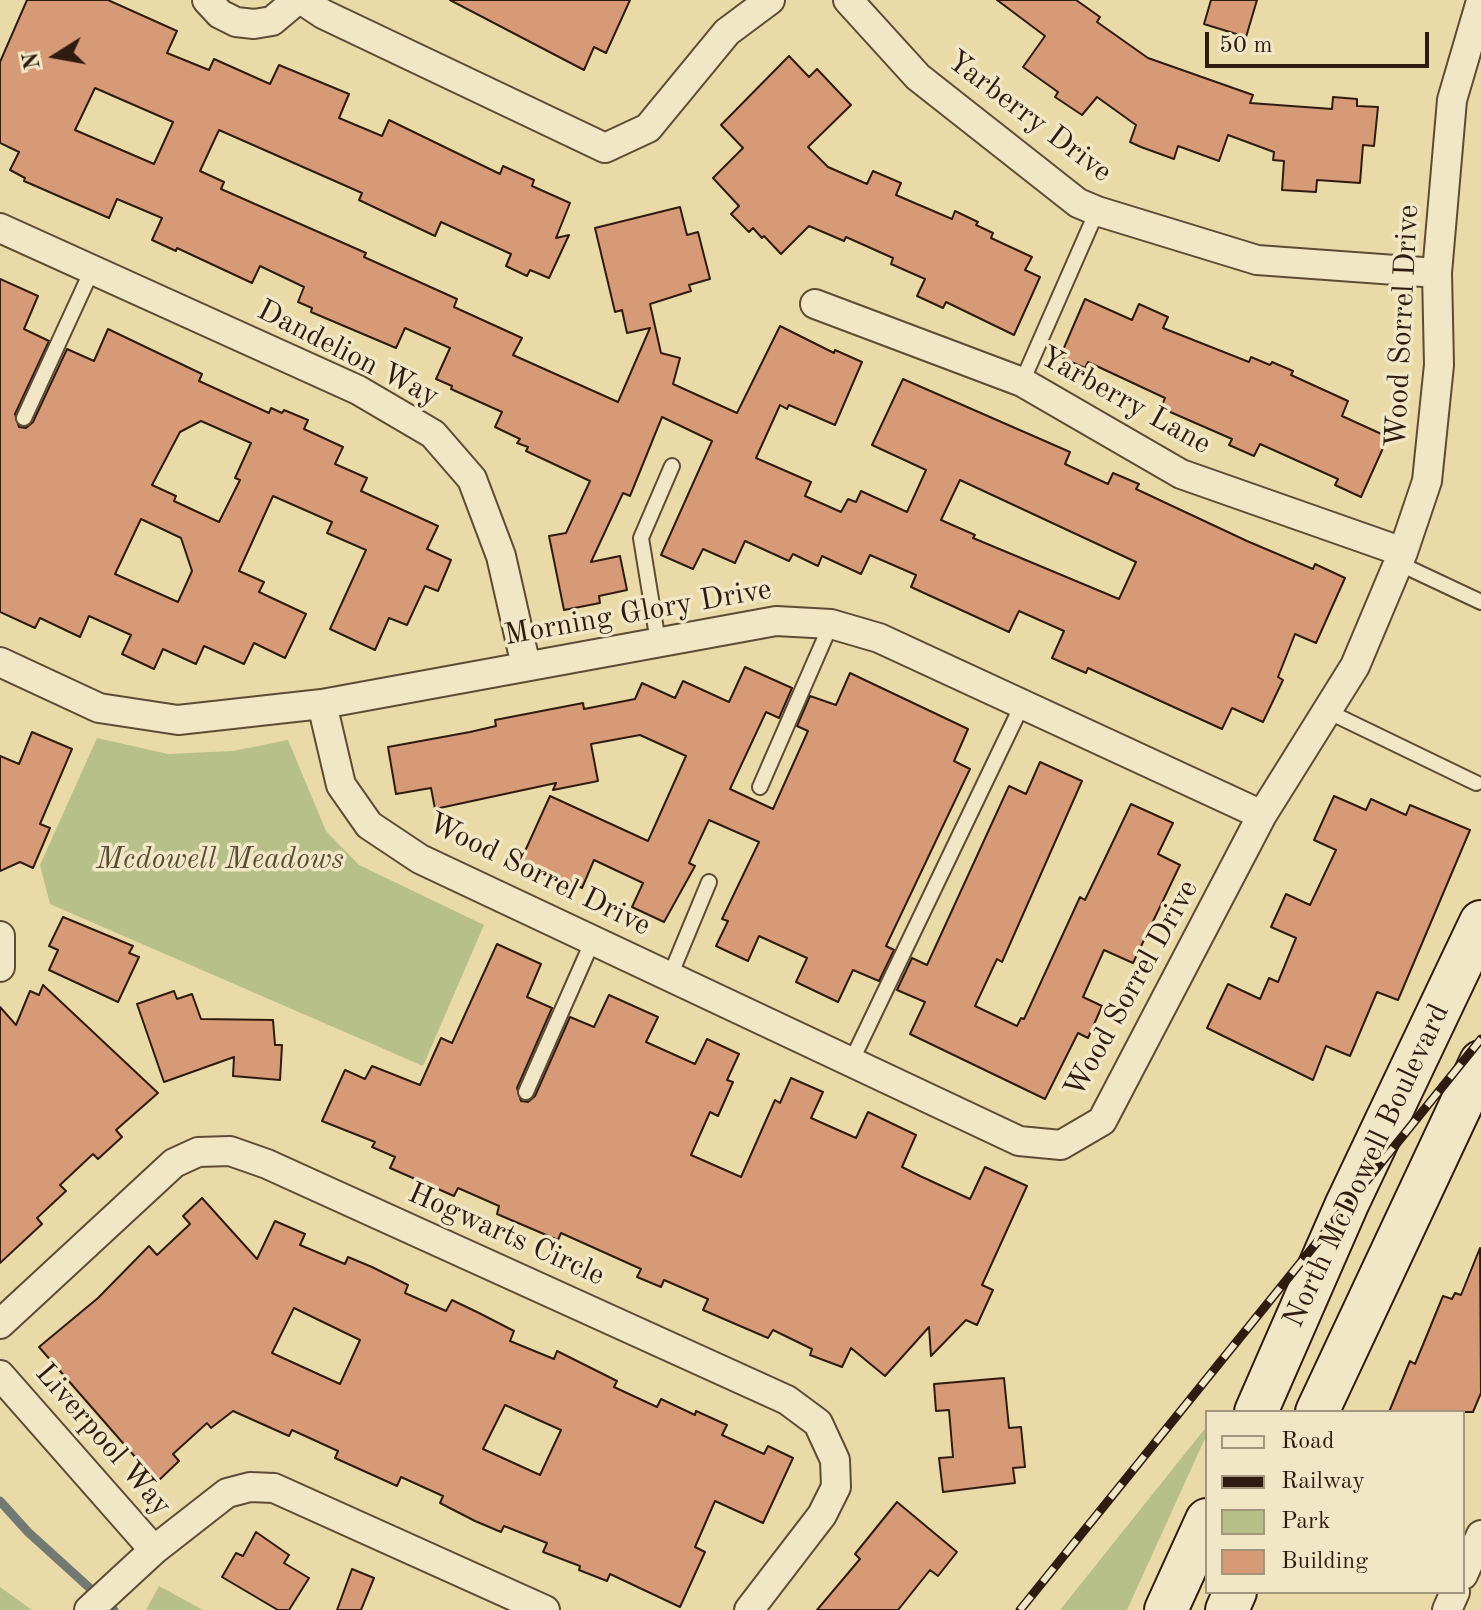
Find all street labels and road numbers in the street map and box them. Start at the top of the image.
street label: Yarberry Drive [939,43,1119,191]
street label: Wood Sorrel Drive [1379,204,1427,448]
street label: Dandelion Way [251,293,445,415]
street label: Yarberry Lane [1033,339,1217,463]
street label: Morning Glory Drive [502,572,774,654]
street label: Wood Sorrel Drive [422,805,656,945]
street label: Wood Sorrel Drive [1057,874,1207,1104]
street label: North McDowell Boulevard [1276,998,1458,1334]
street label: Hogwarts Circle [402,1176,610,1294]
street label: Liverpool Way [27,1356,179,1524]

